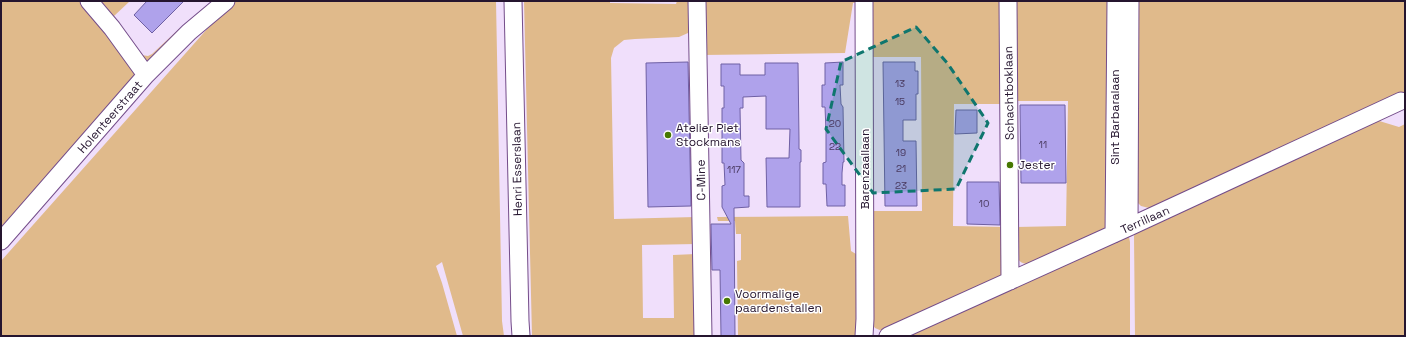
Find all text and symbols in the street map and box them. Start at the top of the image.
street label: Schachtboklaan [1000,46,1018,140]
street label: Sint Barbaralaan [1107,69,1123,165]
street label: Holenteerstraat [74,77,146,157]
house number: 13 [895,77,905,90]
house number: 15 [895,95,905,108]
house number: 20 [829,117,841,130]
place label: Atelier Piet Stockmans [676,120,741,150]
street label: Henri Esserslaan [508,122,526,216]
street label: Barenzaallaan [857,129,873,209]
marker: Atelier Piet Stockmans [663,130,673,140]
house number: 11 [1039,138,1047,151]
house number: 22 [829,140,841,153]
house number: 19 [896,146,906,159]
place label: Jester [1018,157,1056,173]
street label: C-Mine [693,159,709,201]
marker: Jester [1005,160,1015,170]
house number: 21 [896,162,906,175]
house number: 117 [727,163,741,176]
house number: 23 [895,179,907,192]
house number: 10 [979,197,989,210]
street label: Terrillaan [1118,202,1172,238]
place label: Voormalige paardenstallen [735,286,822,316]
marker: Voormalige paardenstallen [722,296,732,306]

